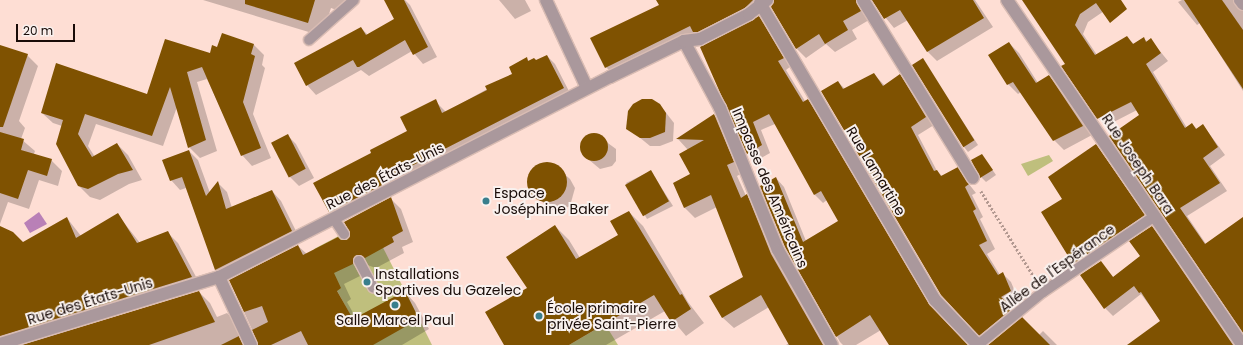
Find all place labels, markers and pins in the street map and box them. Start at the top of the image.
place label: Espace Joséphine Baker [494,185,609,218]
marker: Espace Joséphine Baker [481,196,491,206]
place label: Installations Sportives du Gazelec [375,266,521,298]
marker: Installations Sportives du Gazelec [362,277,372,287]
marker: Salle Marcel Paul [390,300,400,310]
place label: École primaire privée Saint-Pierre [547,300,676,332]
marker: École primaire privée Saint-Pierre [534,311,544,321]
place label: Salle Marcel Paul [336,312,454,328]

